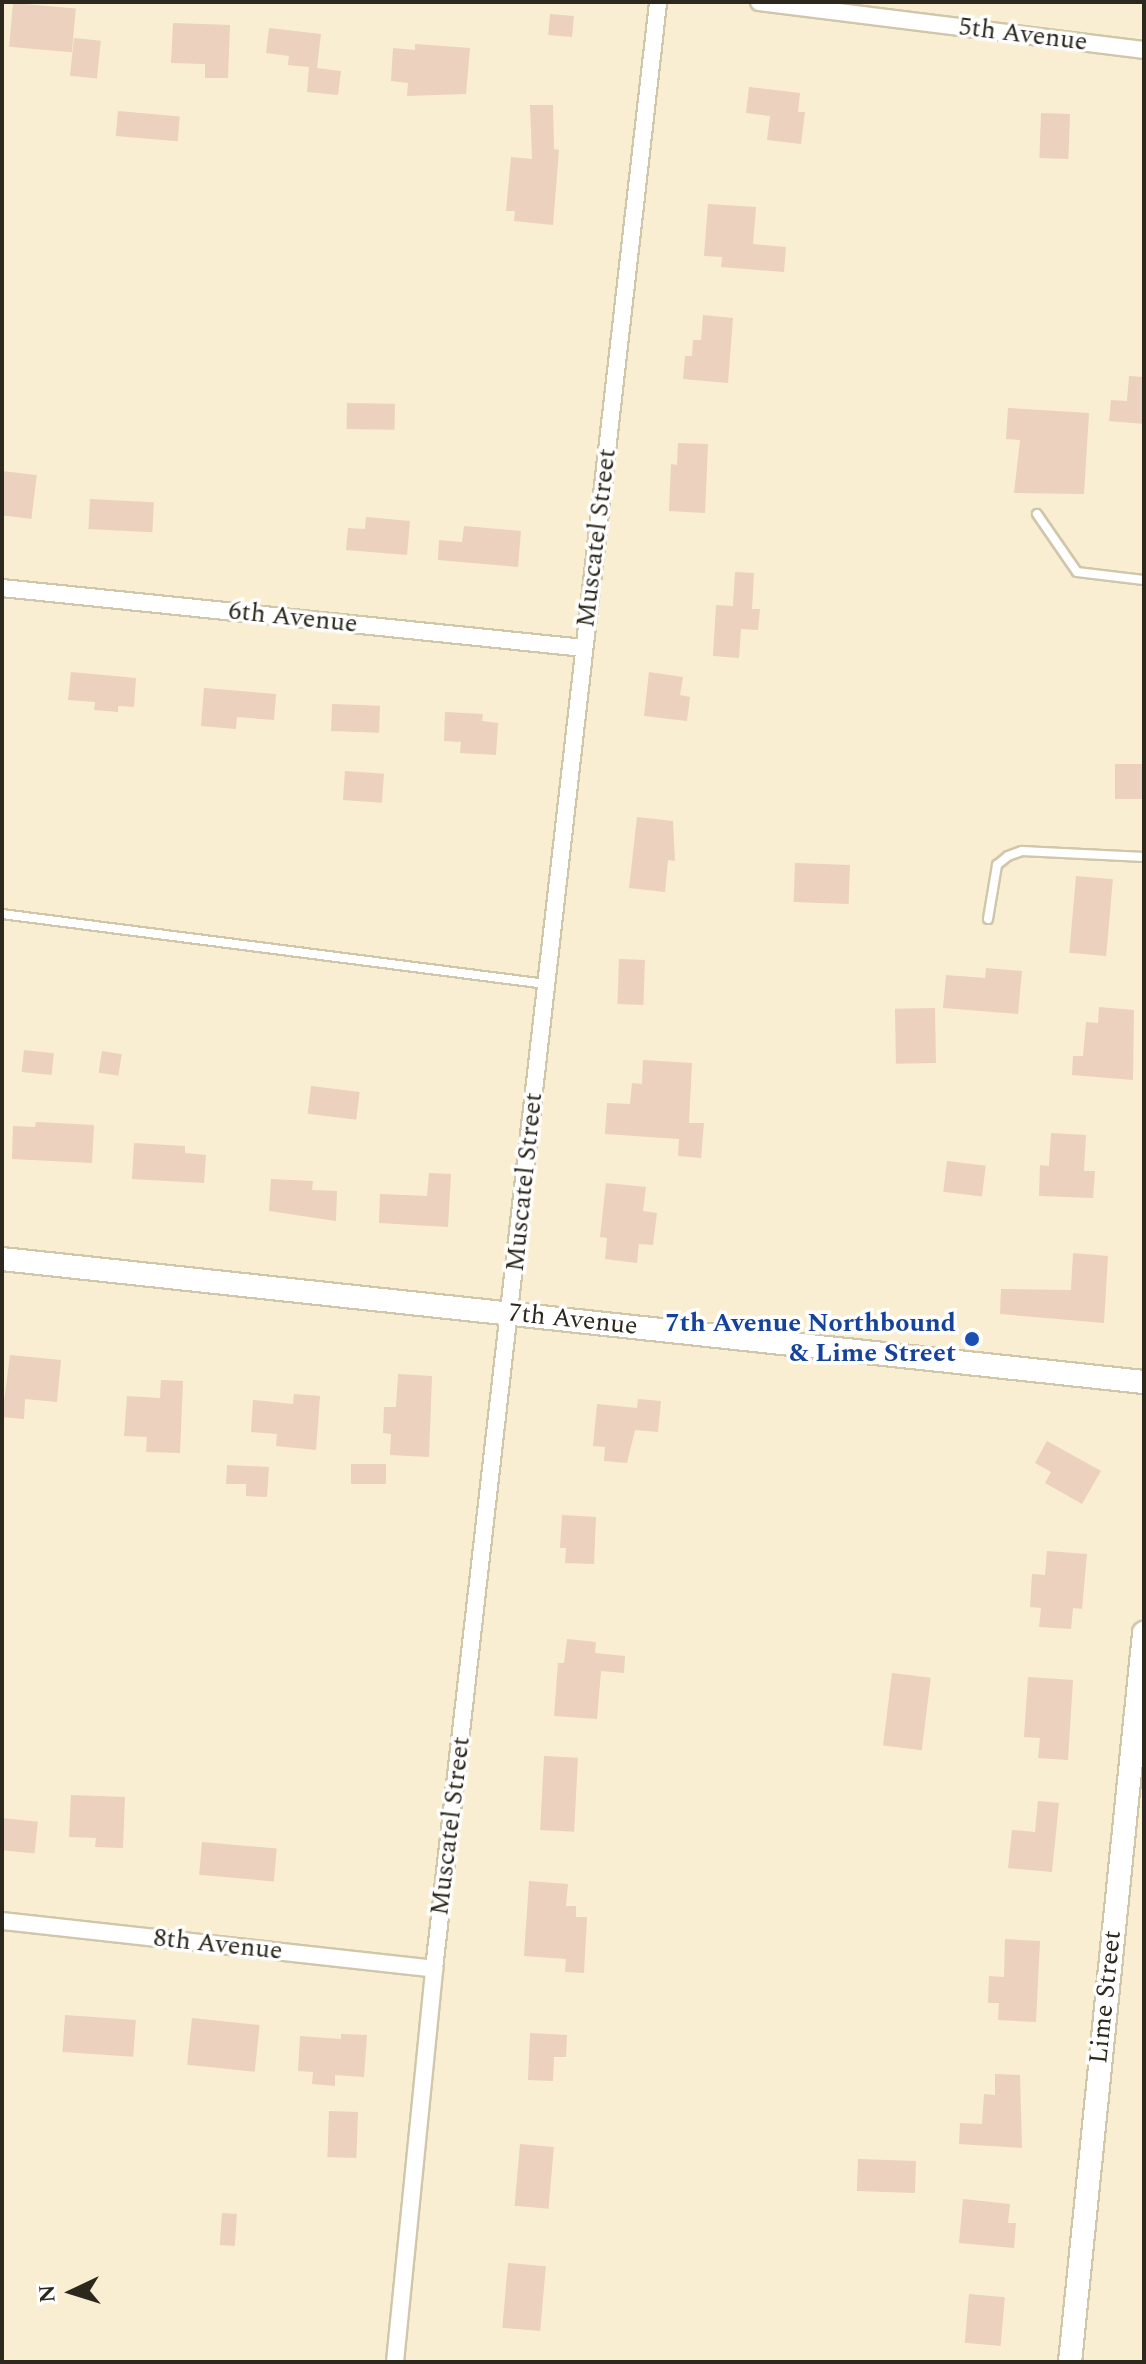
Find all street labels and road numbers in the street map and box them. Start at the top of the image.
street label: 5th Avenue [957,12,1089,58]
street label: Muscatel Street [571,447,623,629]
street label: 6th Avenue [227,596,359,640]
street label: Muscatel Street [500,1091,550,1273]
street label: 7th Avenue [507,1298,639,1342]
street label: Muscatel Street [425,1735,477,1917]
street label: 8th Avenue [152,1923,284,1967]
street label: Lime Street [1083,1929,1129,2065]

